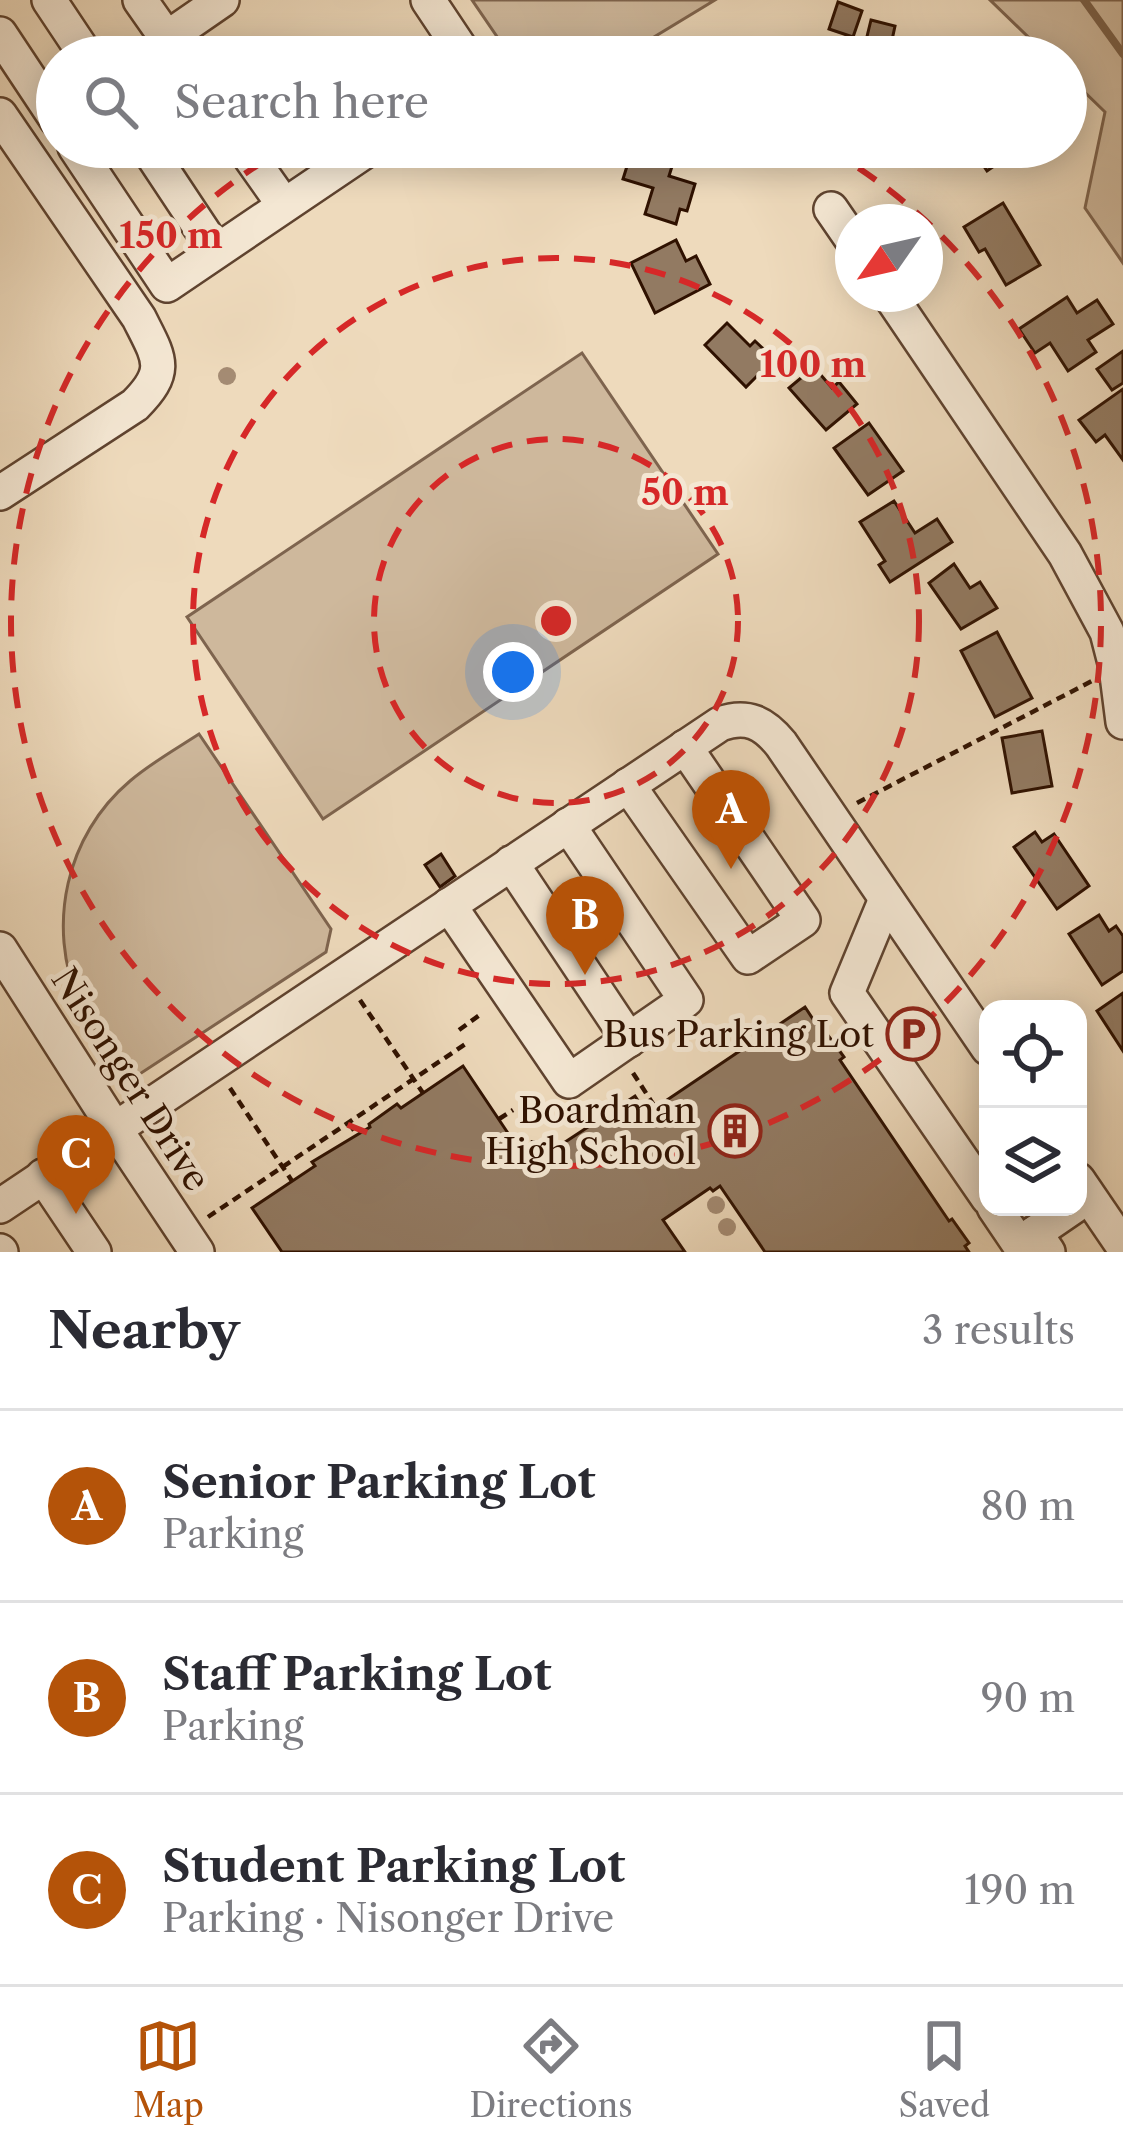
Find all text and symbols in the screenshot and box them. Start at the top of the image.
search box [36,36,1087,168]
icon: search [78,69,144,135]
text: Search here [174,74,429,130]
north arrow [835,204,943,312]
text: 150 m [119,213,223,257]
text: 100 m [760,342,866,386]
text: 50 m [641,470,729,514]
centre of rings [535,600,577,642]
your location [483,642,543,702]
pin: A [692,770,770,869]
pin: B [546,876,624,975]
street label: Nisonger Drive [42,959,220,1199]
map controls [979,1000,1087,1216]
button: locate [979,1000,1087,1108]
parking icon: Bus Parking Lot [885,1006,941,1062]
place label: Bus Parking Lot [603,1012,874,1056]
place label: Boardman High School [485,1088,696,1173]
building icon: Boardman High School [707,1103,763,1159]
button: layers [979,1108,1087,1216]
pin: C [37,1115,115,1214]
text: Nearby [48,1299,240,1361]
text: 3 results [922,1306,1075,1354]
text: Senior Parking Lot [162,1454,596,1510]
text: A [72,1482,102,1530]
text: 80 m [980,1482,1075,1530]
text: Parking [162,1510,304,1558]
text: Staff Parking Lot [162,1646,552,1702]
text: B [73,1674,102,1722]
text: 90 m [981,1674,1075,1722]
text: Parking [162,1702,304,1750]
text: Student Parking Lot [162,1838,625,1894]
text: C [71,1866,103,1914]
text: 190 m [964,1866,1075,1914]
text: Parking · Nisonger Drive [162,1894,614,1942]
tab: Map [133,2013,204,2126]
tab: Directions [470,2013,633,2126]
tab: Saved [898,2013,990,2126]

